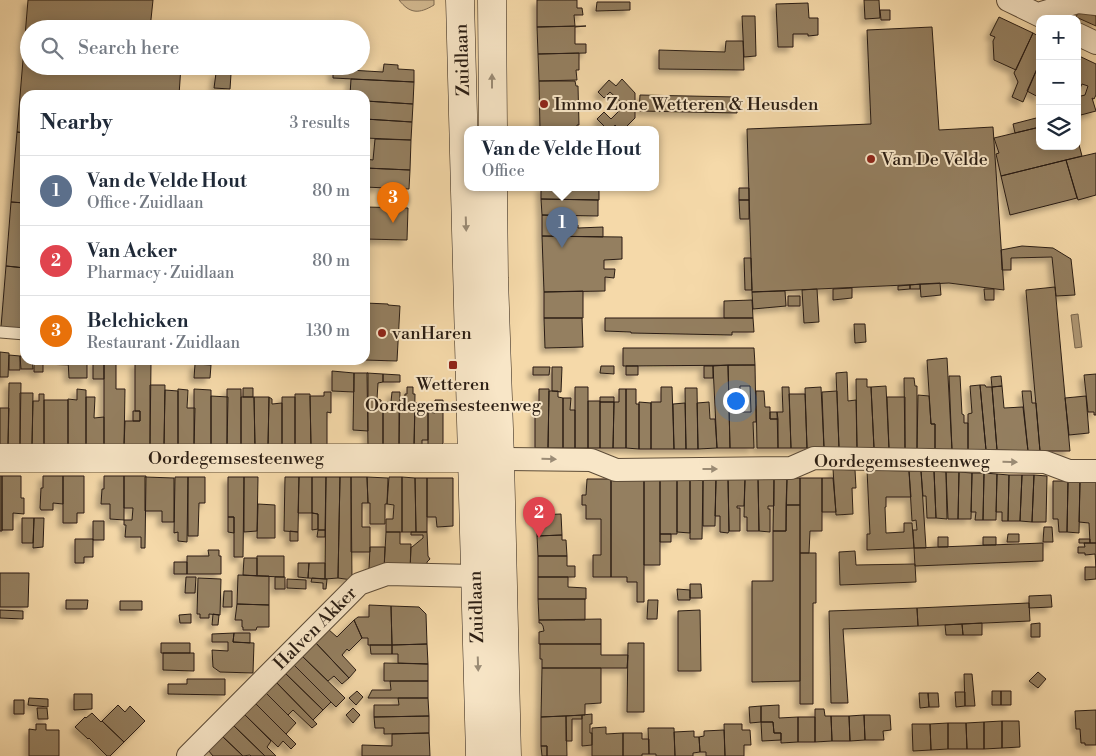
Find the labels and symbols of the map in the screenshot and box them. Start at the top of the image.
street label: Zuidlaan [450,23,475,97]
one-way arrow [488,72,496,88]
place label: Immo Zone Wetteren & Heusden [554,93,819,116]
marker: Immo Zone Wetteren & Heusden [538,98,550,110]
place label: Van De Velde [880,148,988,171]
marker: Van De Velde [865,153,877,165]
pin: 3 [377,182,409,223]
pin: 1 [546,207,578,248]
one-way arrow [463,216,471,232]
place label: vanHaren [391,322,472,345]
marker: vanHaren [376,327,388,339]
marker: Wetteren Oordegemsesteenweg [447,359,459,371]
place label: Wetteren Oordegemsesteenweg [365,373,542,417]
your location [723,388,749,414]
street label: Oordegemsesteenweg [148,447,325,470]
street label: Oordegemsesteenweg [814,450,991,473]
one-way arrow [541,456,557,464]
one-way arrow [1002,458,1018,466]
one-way arrow [702,465,718,473]
pin: 2 [523,497,555,538]
street label: Zuidlaan [464,570,489,644]
street label: Halven Akker [269,582,362,675]
one-way arrow [474,657,482,673]

